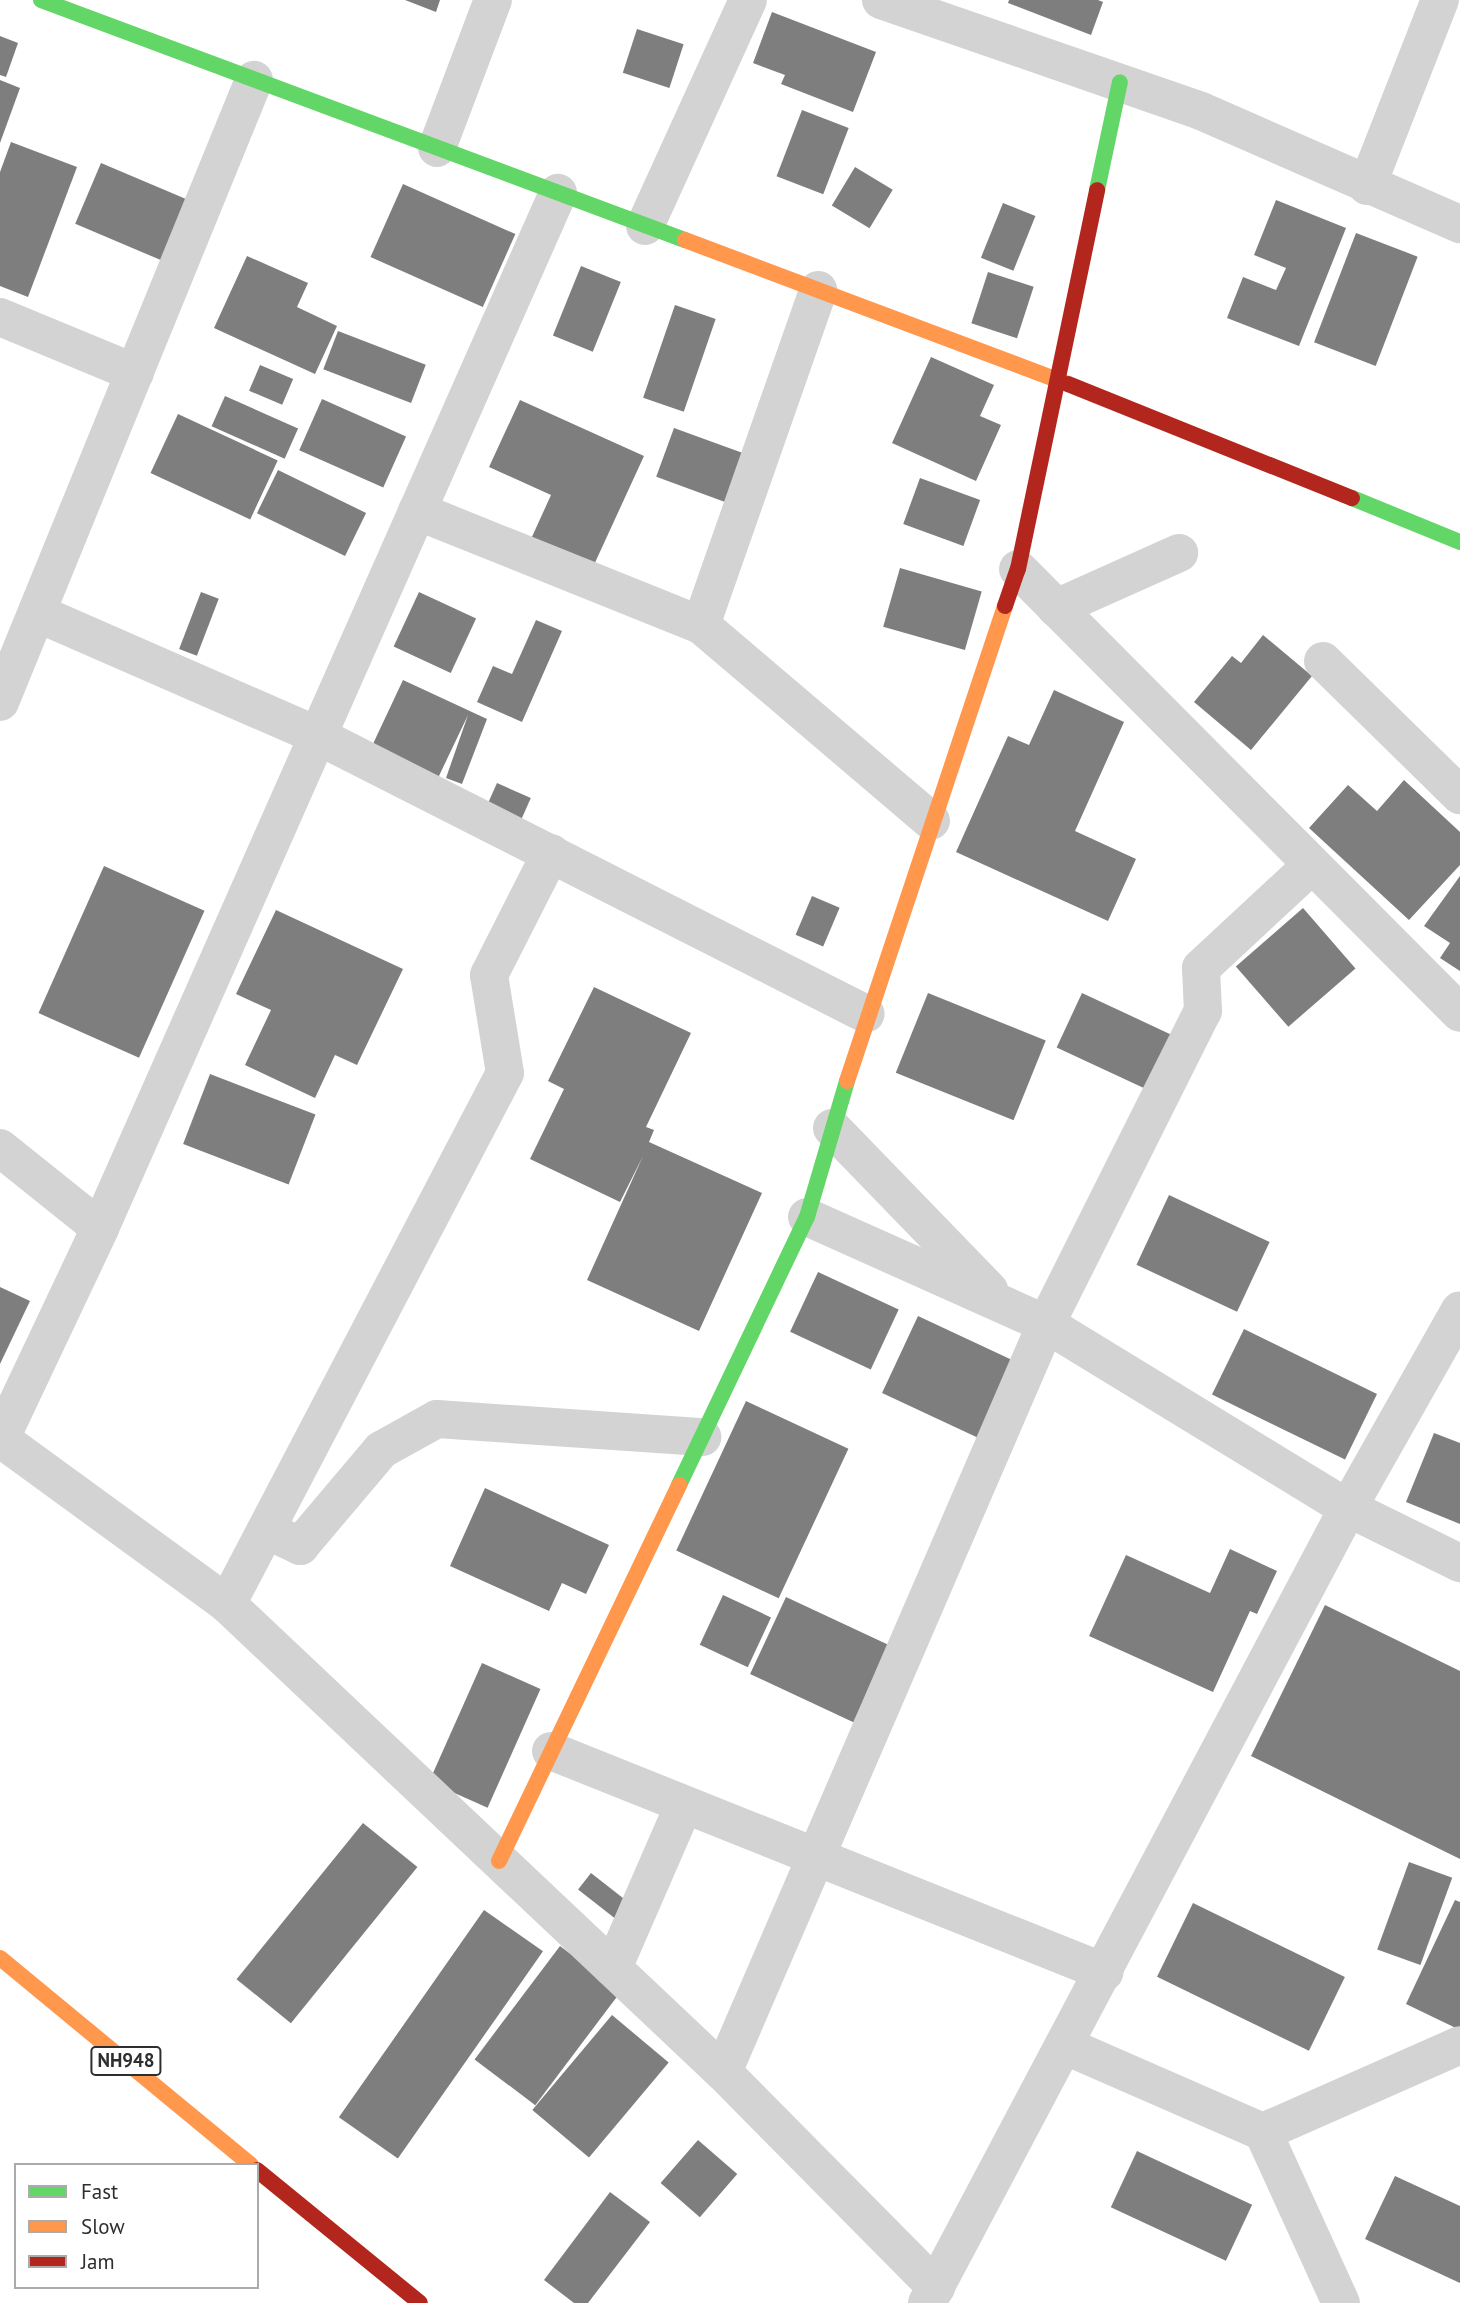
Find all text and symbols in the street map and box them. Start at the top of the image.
road number: NH948 [89,2046,163,2076]
legend [14,2163,259,2289]
text: Fast [81,2178,118,2205]
text: Slow [81,2213,125,2240]
text: Jam [81,2248,115,2275]

